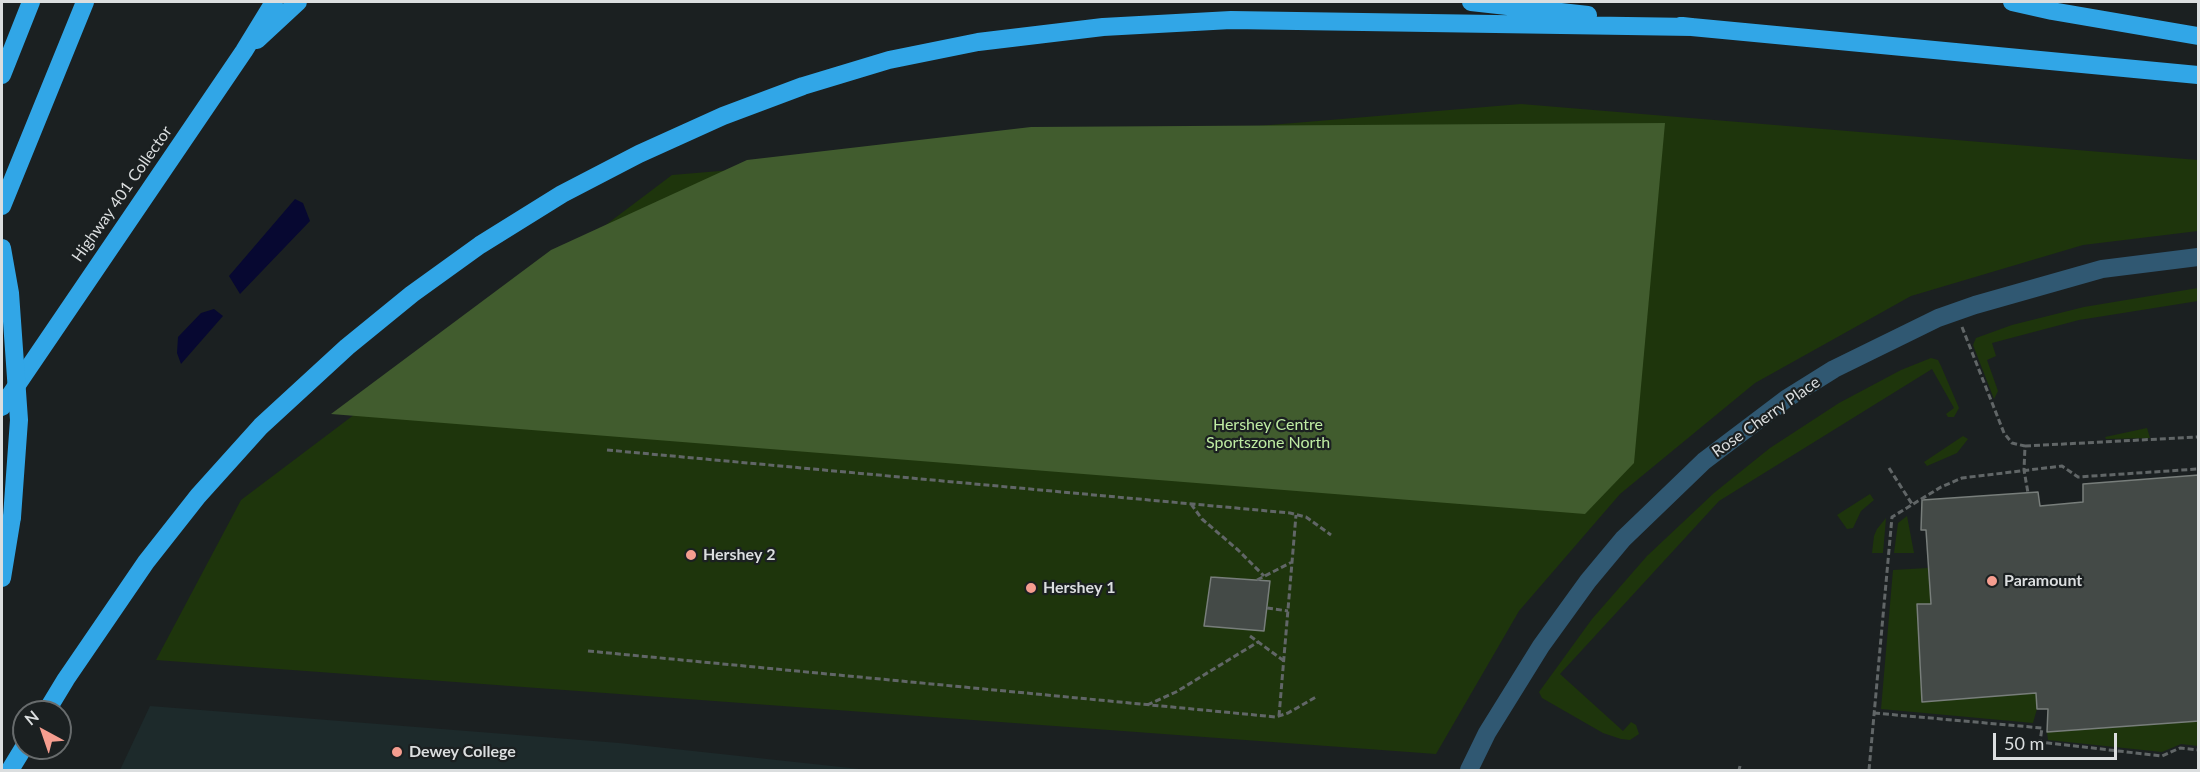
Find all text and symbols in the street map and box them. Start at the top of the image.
street label: Highway 401 Collector [68,122,176,266]
street label: Rose Cherry Place [1708,373,1824,461]
park label: Hershey Centre Sportszone North [1206,415,1330,453]
place label: Hershey 2 [703,545,776,565]
marker: Hershey 2 [684,548,698,562]
place label: Paramount [2004,571,2082,591]
marker: Paramount [1985,574,1999,588]
place label: Hershey 1 [1043,578,1116,598]
marker: Hershey 1 [1024,581,1038,595]
north arrow [12,700,72,760]
text: N [21,706,42,729]
scale bar [1996,721,2120,759]
text: 50 m [2004,732,2044,754]
place label: Dewey College [409,742,516,762]
marker: Dewey College [390,745,404,759]

